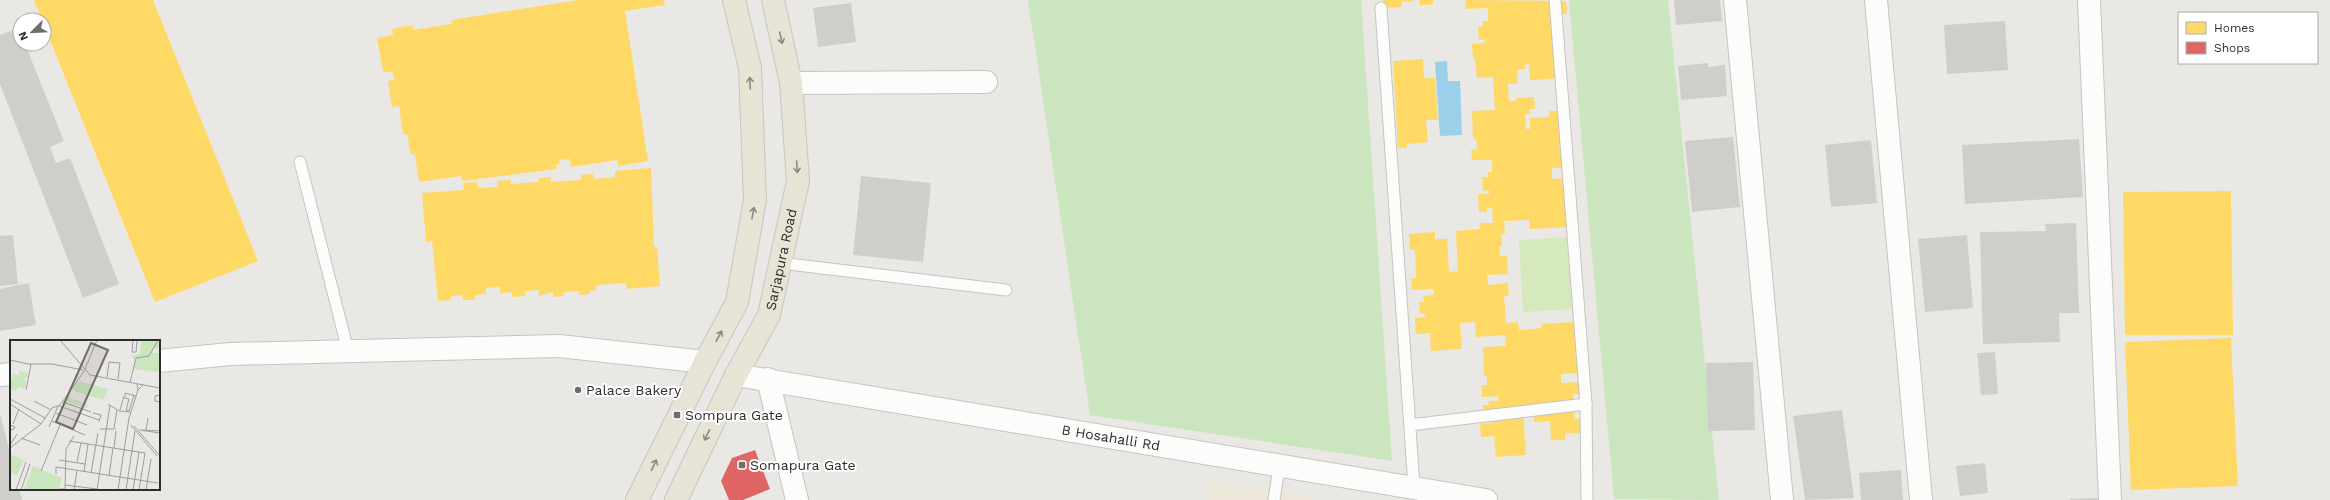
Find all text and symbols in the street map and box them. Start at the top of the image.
north arrow [12,12,52,52]
legend [2178,12,2318,64]
text: Homes [2214,21,2255,35]
text: N [16,29,31,42]
one-way arrow [778,31,786,44]
text: Shops [2214,41,2250,55]
one-way arrow [747,77,754,90]
one-way arrow [793,160,801,173]
one-way arrow [749,206,757,219]
street label: Sarjapura Road [762,207,800,312]
one-way arrow [715,331,723,343]
inset map [10,340,160,490]
place label: Palace Bakery [586,382,682,398]
marker: Palace Bakery [573,385,583,395]
place label: Sompura Gate [685,407,783,423]
marker: Sompura Gate [672,410,682,420]
street label: B Hosahalli Rd [1060,421,1161,454]
one-way arrow [703,429,710,441]
place label: Somapura Gate [750,457,856,473]
one-way arrow [651,459,658,471]
marker: Somapura Gate [737,460,747,470]

